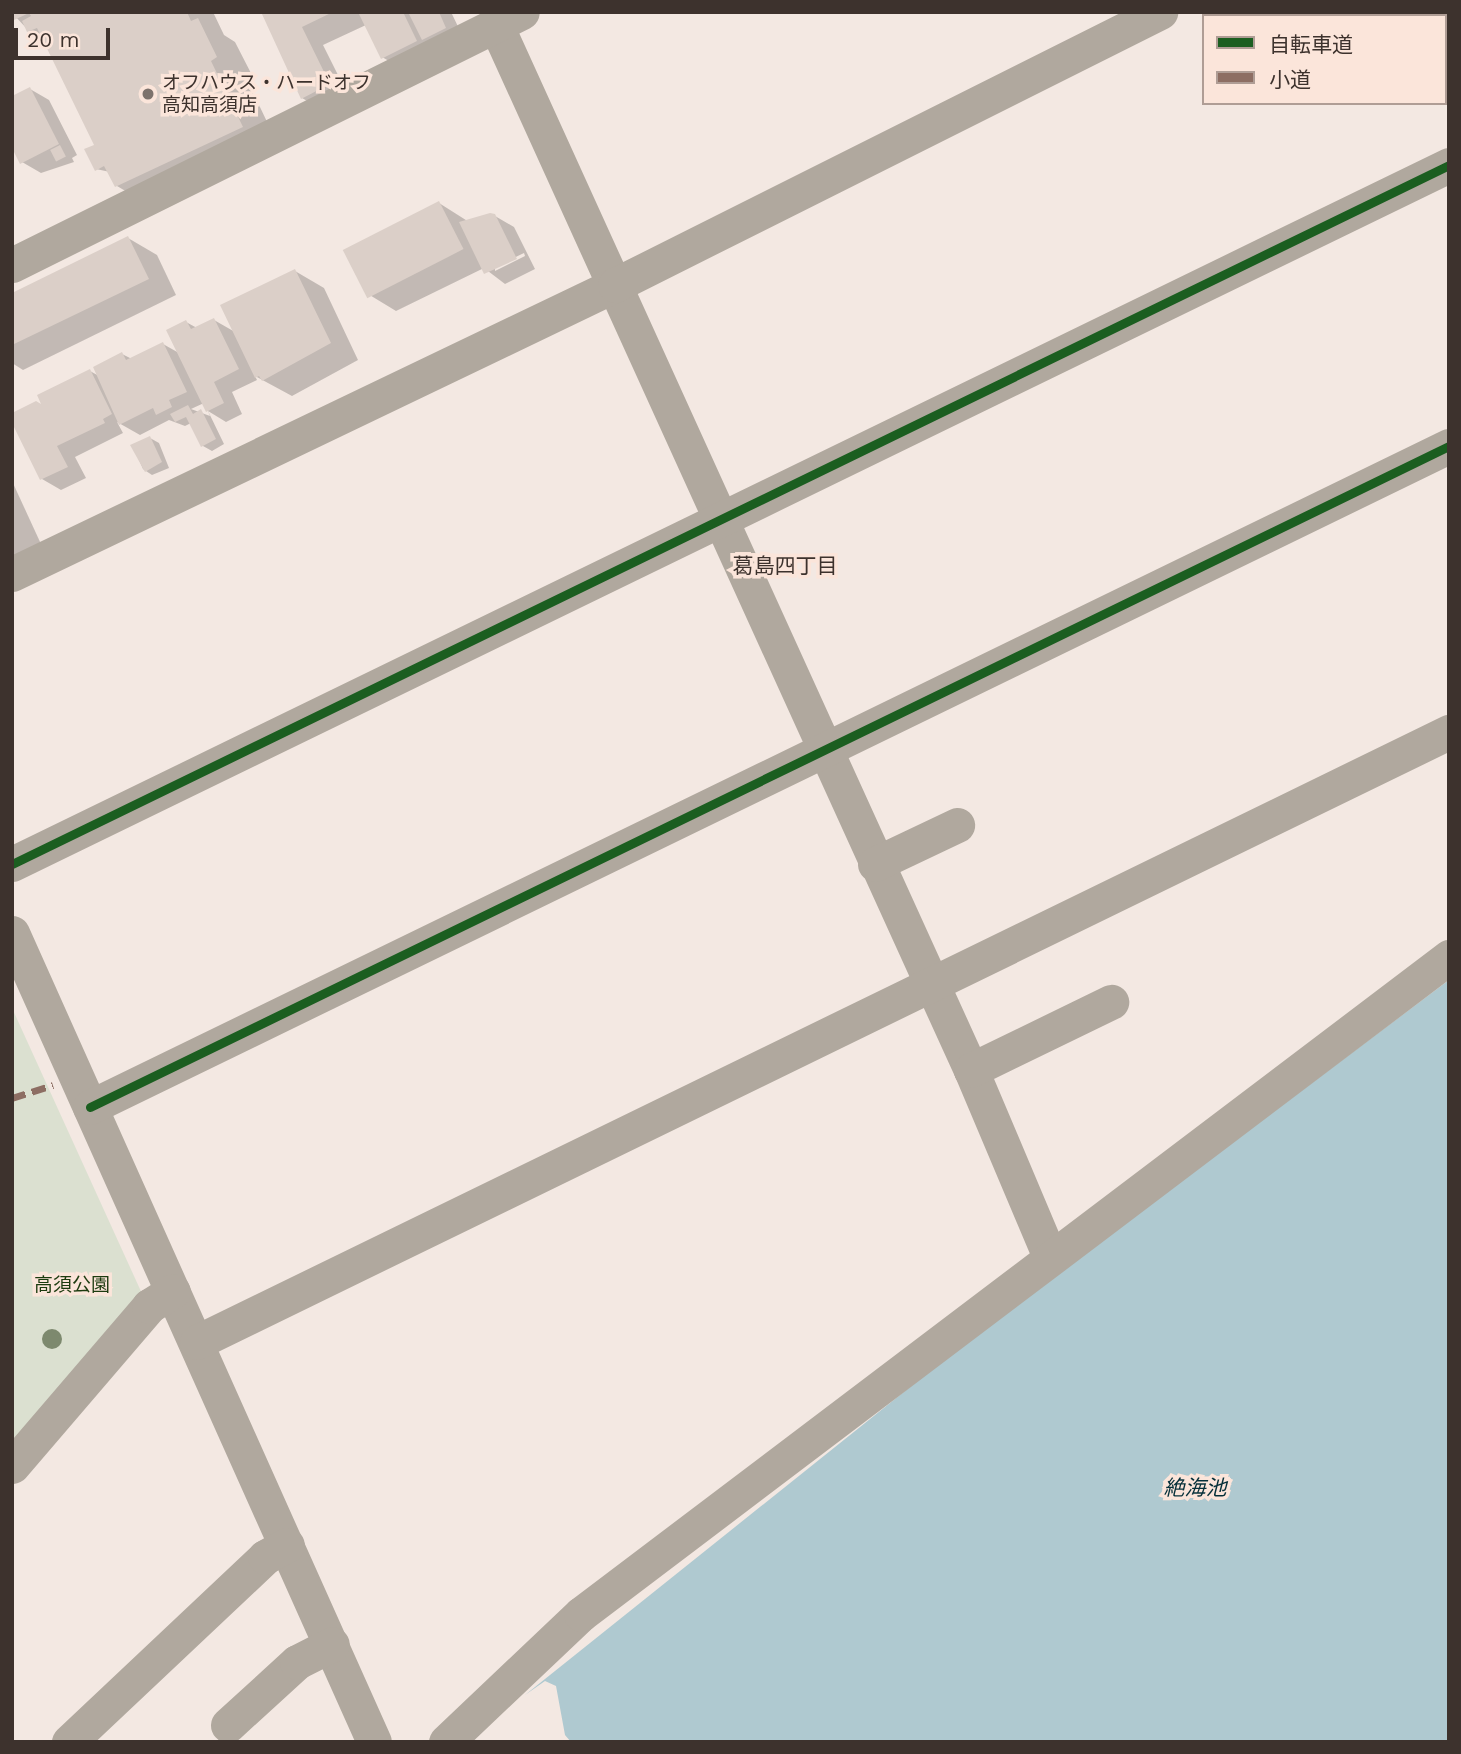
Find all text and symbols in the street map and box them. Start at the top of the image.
scale bar [18,14,114,58]
legend [1202,14,1447,105]
text: 20 m [27,27,79,52]
text: 自転車道 [1269,32,1353,57]
text: 小道 [1269,67,1311,92]
place label: オフハウス・ハードオフ 高知高須店 [162,72,371,116]
marker: オフハウス・ハードオフ 高知高須店 [140,86,156,102]
district label: 葛島四丁目 [733,553,837,579]
park label: 高須公園 [34,1274,110,1296]
water label: 絶海池 [1164,1475,1226,1501]

